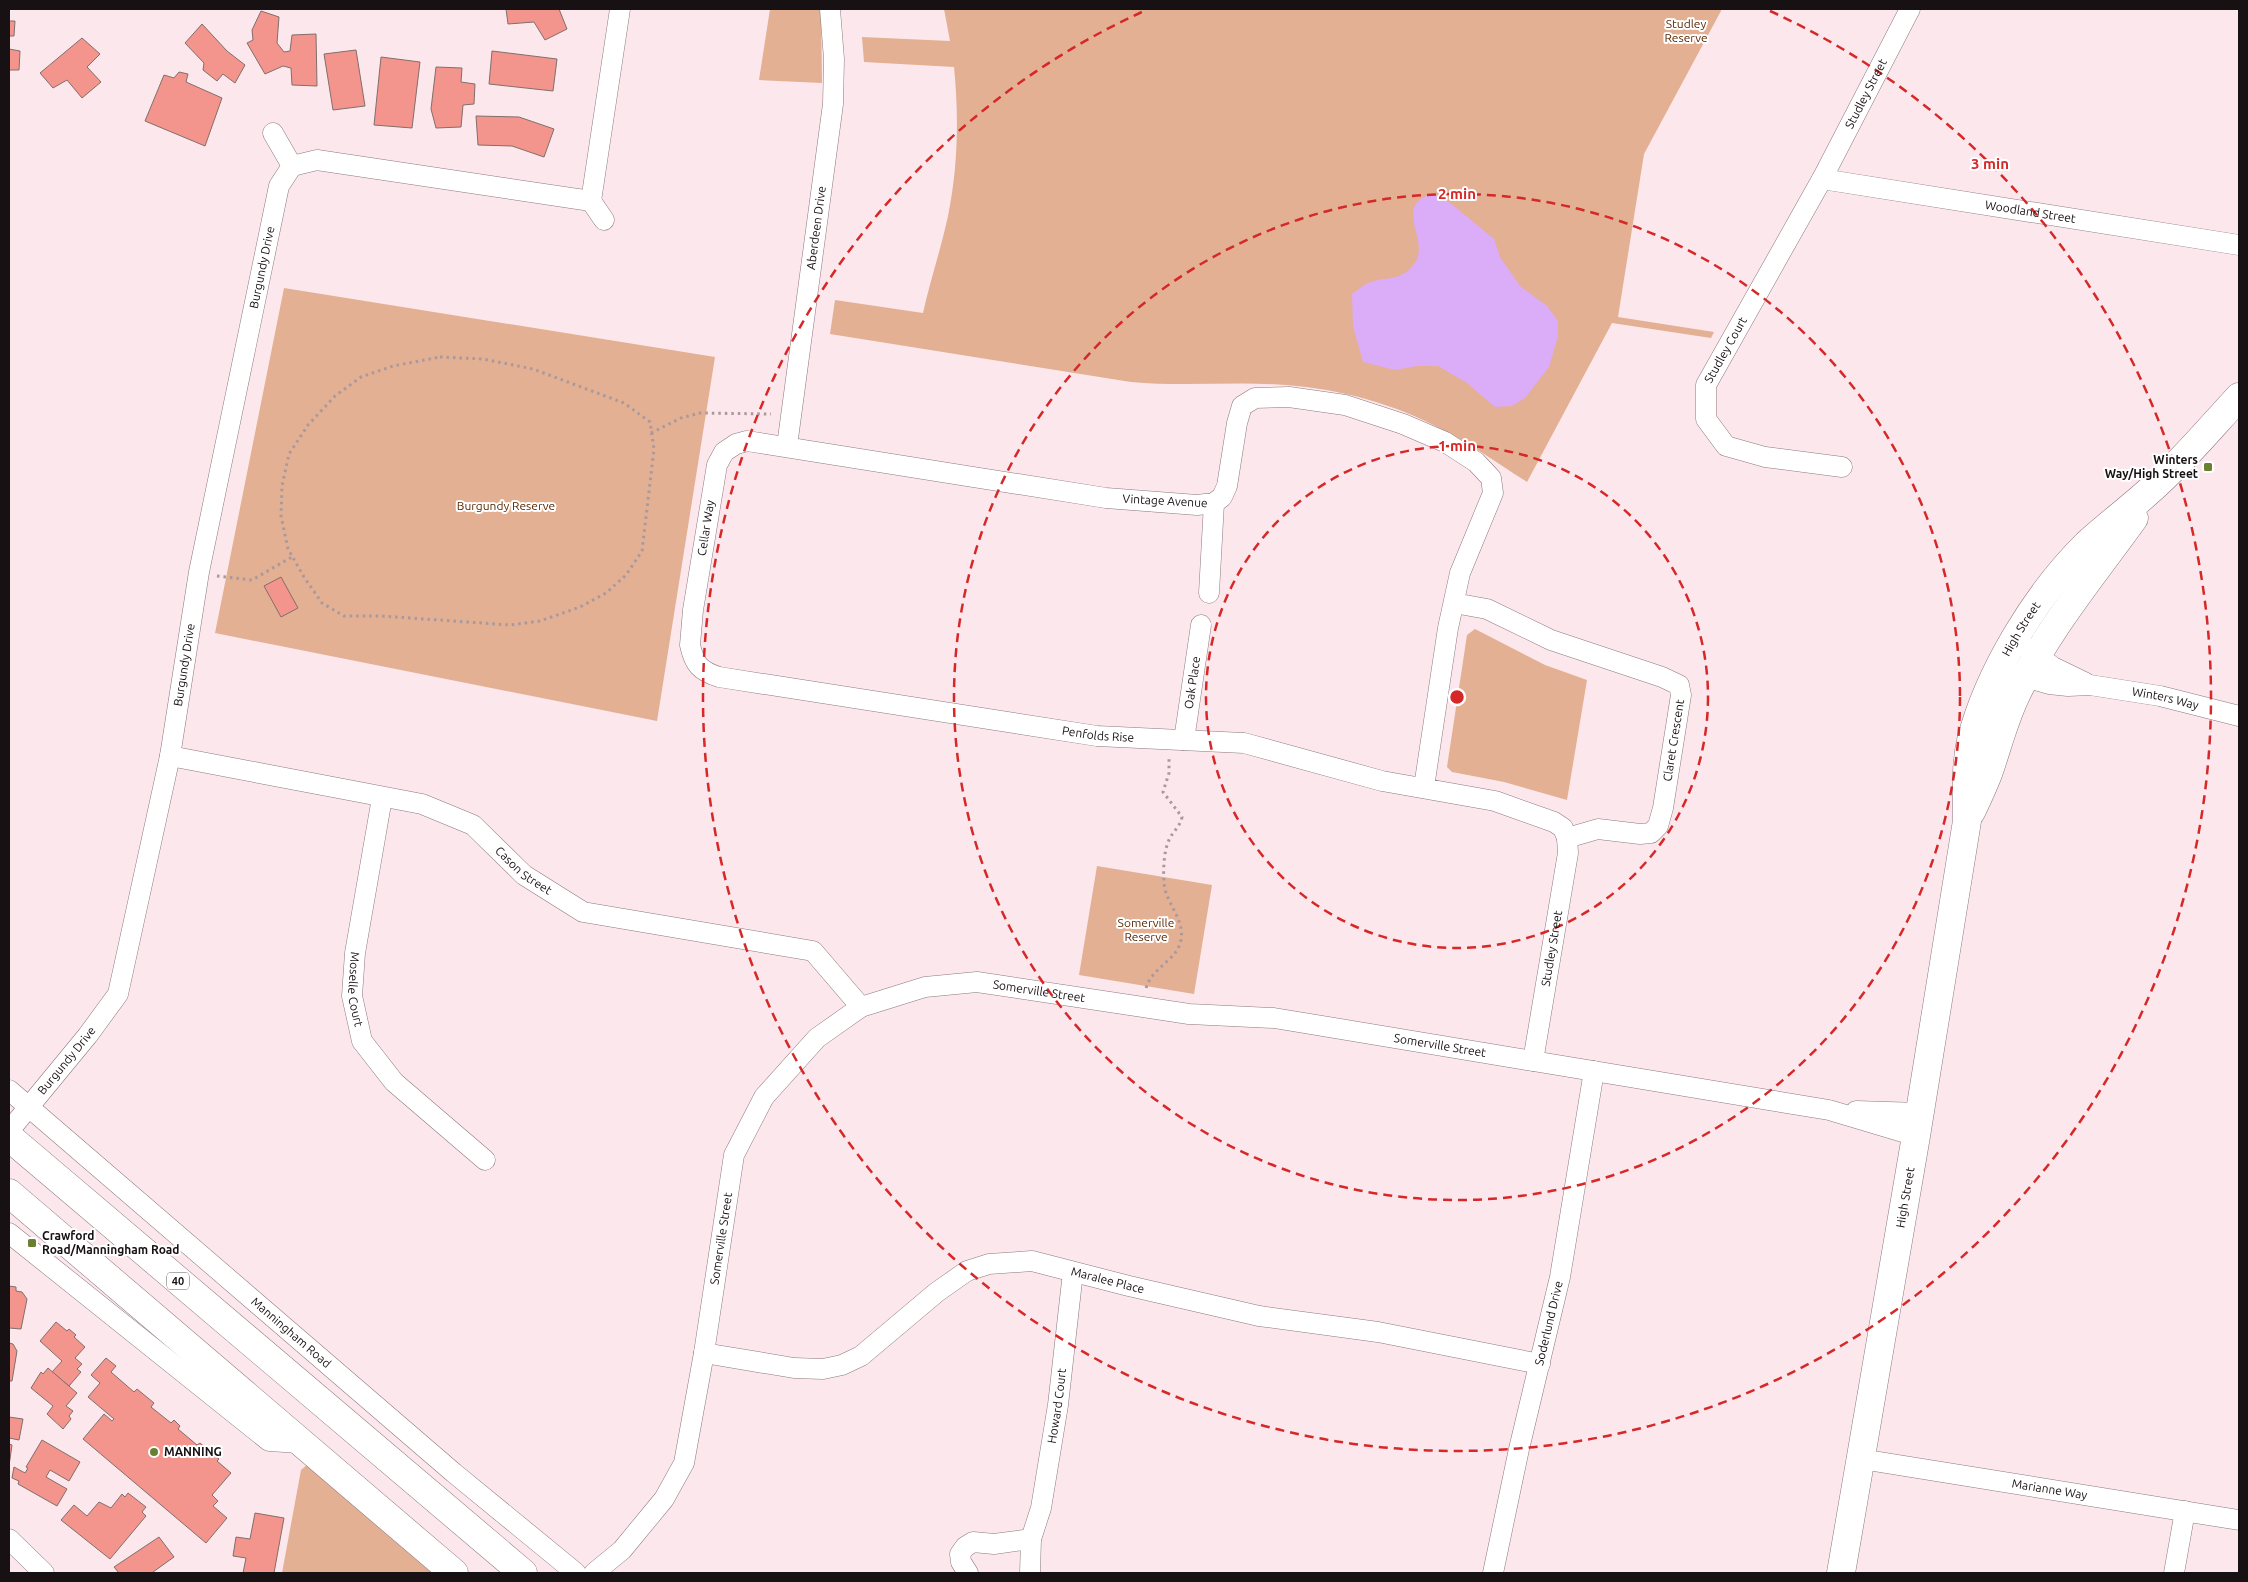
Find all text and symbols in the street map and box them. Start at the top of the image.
park label: Studley Reserve [1664,17,1708,44]
street label: Studley Street [1842,56,1889,131]
text: 3 min [1971,155,2009,172]
street label: Aberdeen Drive [804,185,828,271]
text: 2 min [1438,185,1476,202]
street label: Woodland Street [1984,198,2077,225]
street label: Burgundy Drive [247,225,276,310]
street label: Studley Court [1702,314,1749,385]
text: 1 min [1438,437,1476,454]
place label: Winters Way/High Street [2105,453,2198,480]
marker: Winters Way/High Street [2202,461,2214,473]
street label: Vintage Avenue [1122,492,1208,509]
park label: Burgundy Reserve [457,499,555,512]
street label: Cellar Way [695,499,716,557]
street label: High Street [1999,599,2043,658]
street label: Burgundy Drive [171,622,197,707]
street label: Oak Place [1182,655,1202,710]
street label: Winters Way [2131,685,2200,712]
centre of rings [1448,688,1466,706]
street label: Claret Crescent [1660,698,1686,782]
street label: Penfolds Rise [1061,724,1134,744]
street label: Cason Street [493,844,555,897]
street label: Studley Street [1539,909,1564,987]
park label: Somerville Reserve [1118,916,1174,943]
street label: Moselle Court [346,951,366,1028]
street label: Somerville Street [992,977,1086,1004]
street label: Burgundy Drive [35,1024,98,1097]
street label: Somerville Street [1393,1031,1487,1059]
street label: High Street [1893,1166,1917,1229]
street label: Somerville Street [707,1191,734,1286]
place label: Crawford Road/Manningham Road [42,1229,180,1256]
marker: Crawford Road/Manningham Road [26,1237,38,1249]
street label: Maralee Place [1070,1264,1146,1295]
road number: 40 [167,1272,189,1290]
street label: Soderlund Drive [1532,1279,1565,1367]
street label: Manningham Road [249,1294,334,1370]
street label: Howard Court [1045,1367,1068,1444]
place label: MANNING [164,1445,222,1458]
marker: MANNING [148,1446,160,1458]
street label: Marianne Way [2011,1476,2088,1501]

